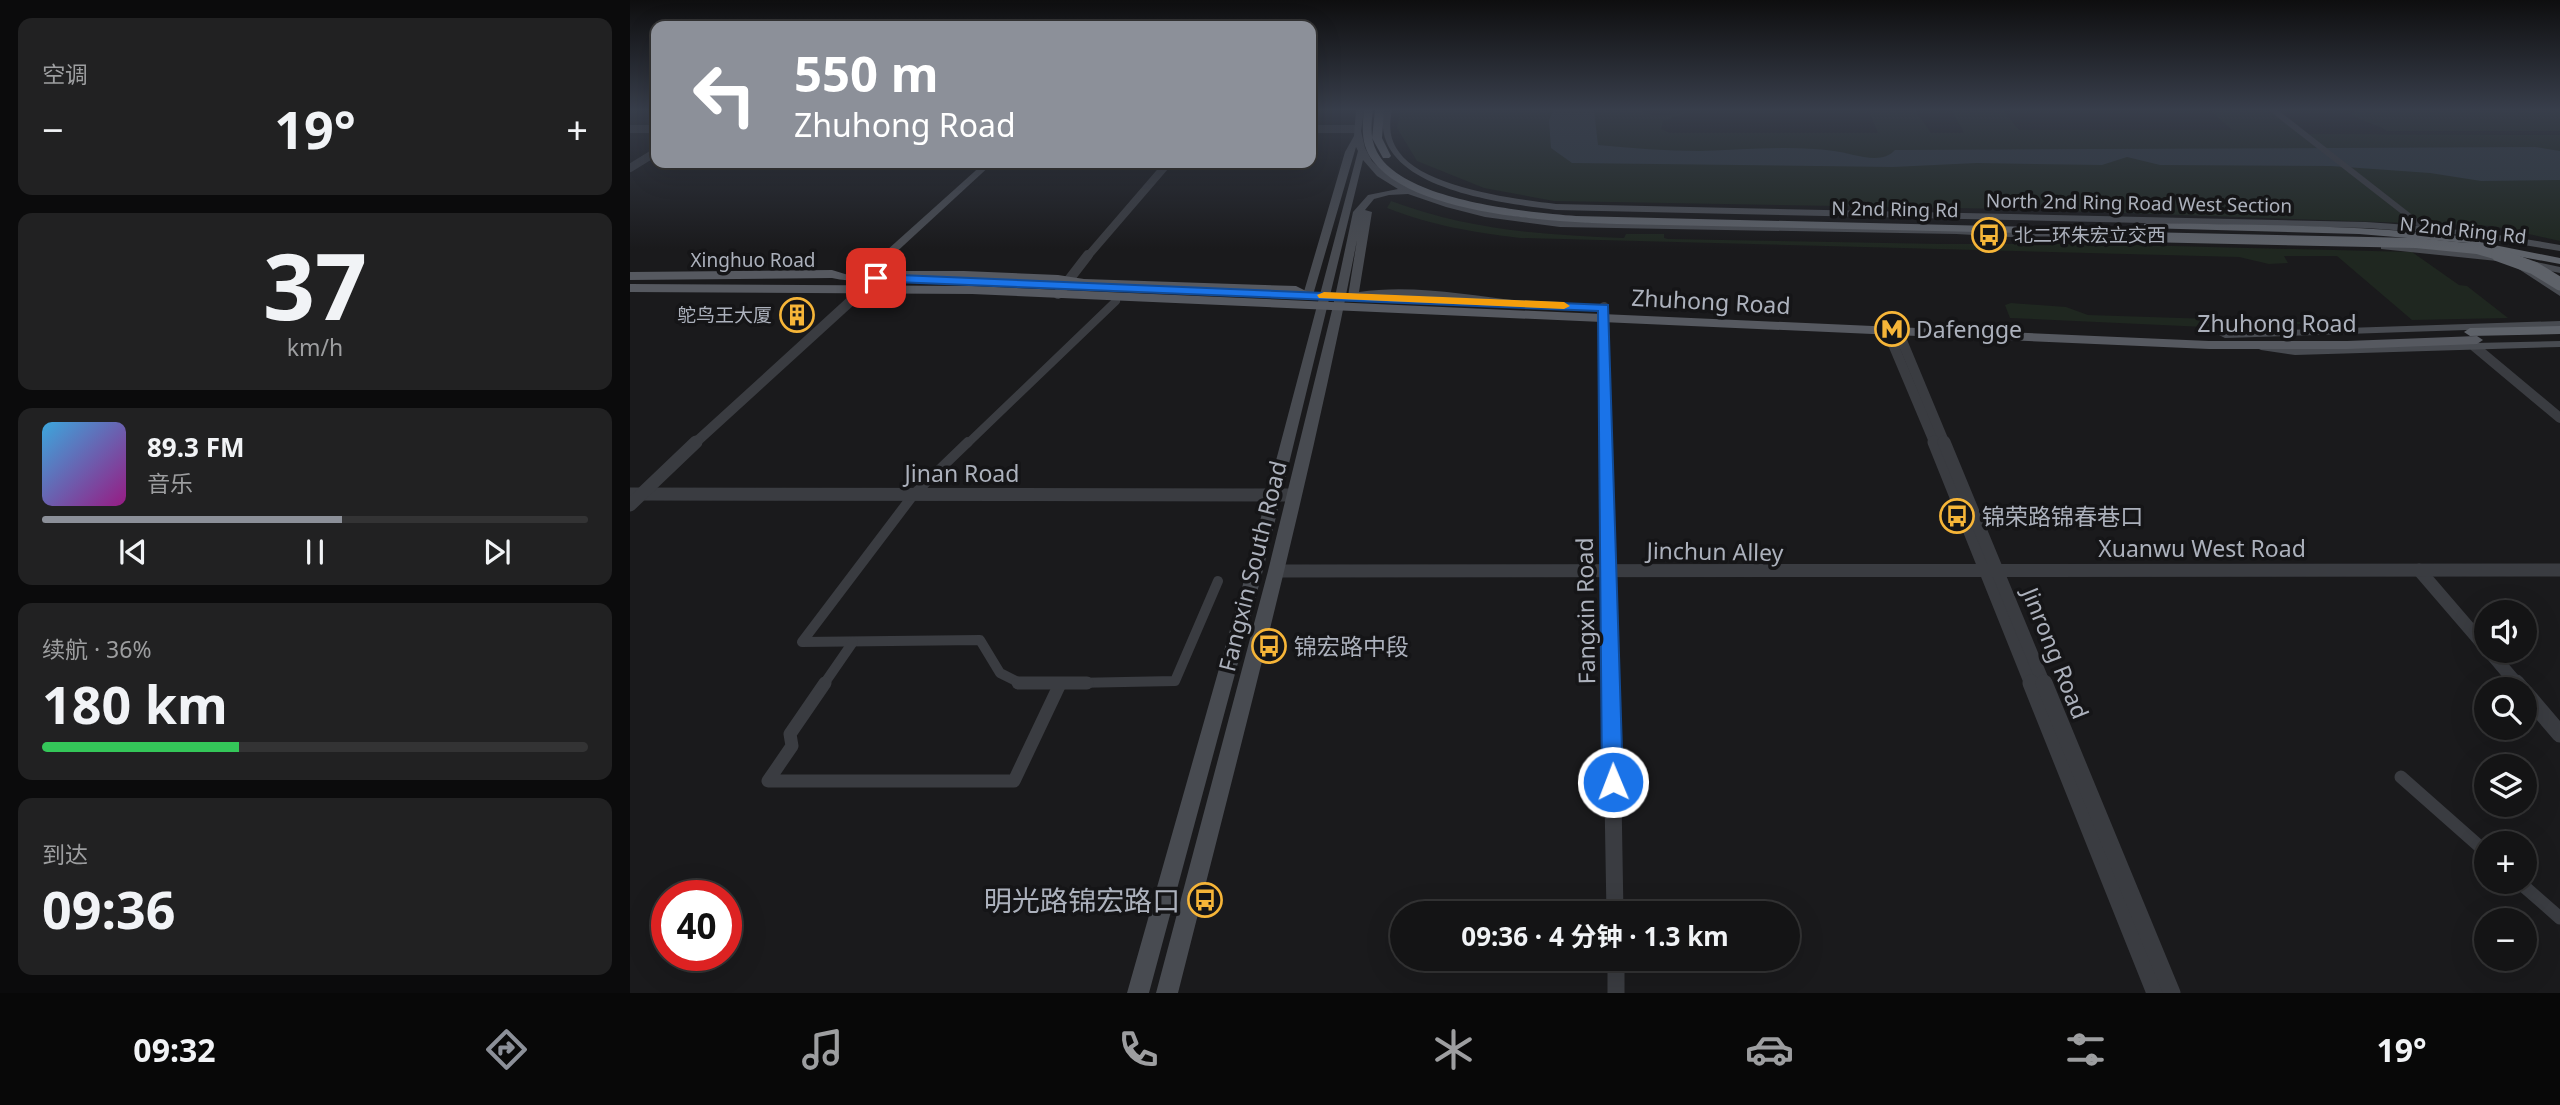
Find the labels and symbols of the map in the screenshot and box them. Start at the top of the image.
street label: North 2nd Ring Road West Section [1986,187,2292,219]
street label: N 2nd Ring Rd [1831,195,1959,223]
street label: N 2nd Ring Rd [2398,210,2528,250]
bus stop icon: 北二环朱宏立交西 [1970,216,2008,254]
place label: 北二环朱宏立交西 [2014,222,2166,248]
street label: Xinghuo Road [690,247,816,273]
pin [846,248,906,308]
street label: Zhuhong Road [1631,281,1791,321]
building icon: 鸵鸟王大厦 [778,296,816,334]
place label: 鸵鸟王大厦 [677,302,772,328]
street label: Zhuhong Road [2197,307,2357,339]
metro station icon: Dafengge [1873,310,1911,348]
place label: Dafengge [1916,313,2022,345]
street label: Jinan Road [903,457,1019,489]
street label: Fangxin South Road [1210,457,1294,675]
bus stop icon: 锦荣路锦春巷口 [1938,497,1976,535]
place label: 锦荣路锦春巷口 [1982,500,2143,532]
street label: Xuanwu West Road [2098,532,2306,564]
street label: Jinchun Alley [1644,534,1784,568]
street label: Fangxin Road [1568,537,1602,685]
street label: Jinrong Road [2014,581,2097,723]
bus stop icon: 锦宏路中段 [1250,627,1288,665]
place label: 锦宏路中段 [1294,630,1409,662]
position arrow [1576,745,1650,819]
speed limit sign: 40 [651,880,742,971]
place label: 明光路锦宏路口 [984,881,1180,919]
bus stop icon: 明光路锦宏路口 [1186,881,1224,919]

